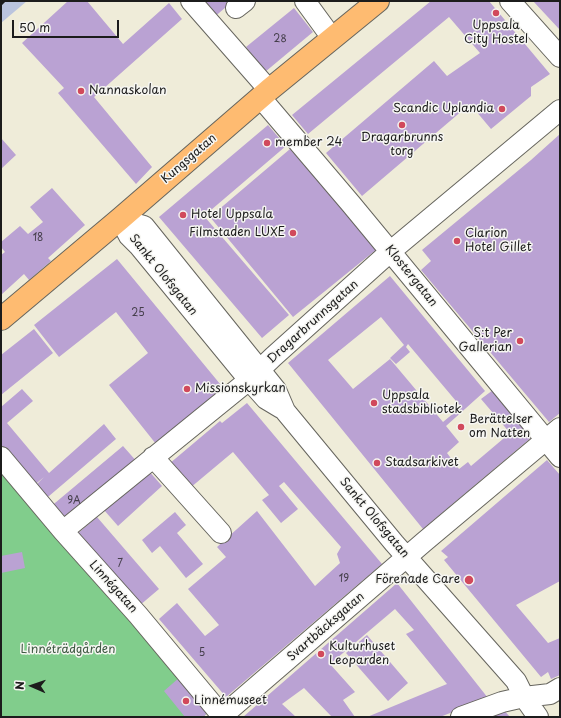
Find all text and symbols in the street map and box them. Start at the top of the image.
marker: Uppsala City Hostel [491,8,501,18]
scale bar [14,12,121,38]
text: 50 m [19,18,50,36]
place label: Uppsala City Hostel [464,19,528,47]
house number: 28 [273,33,287,45]
place label: Nannaskolan [89,84,167,98]
marker: Nannaskolan [76,86,86,96]
place label: Scandic Uplandia [393,102,494,116]
marker: Scandic Uplandia [497,104,507,114]
marker: Dragarbrunns torg [397,120,407,130]
street label: Kungsgatan [159,131,219,187]
place label: Dragarbrunns torg [361,131,443,159]
place label: member 24 [275,136,342,150]
marker: member 24 [262,138,272,148]
place label: Hotel Uppsala [191,208,273,222]
marker: Hotel Uppsala [178,210,188,220]
place label: Filmstaden LUXE [189,226,285,240]
place label: Clarion Hotel Gillet [465,227,532,255]
marker: Filmstaden LUXE [288,228,298,238]
street label: Sankt Olofsgatan [126,231,200,319]
house number: 18 [33,232,43,244]
marker: Clarion Hotel Gillet [452,236,462,246]
street label: Klostergatan [382,242,440,310]
street label: Dragarbrunnsgatan [265,277,361,367]
house number: 25 [131,307,145,319]
place label: S:t Per Gallerian [458,327,512,355]
marker: S:t Per Gallerian [515,336,525,346]
place label: Missionskyrkan [195,382,286,396]
marker: Missionskyrkan [182,384,192,394]
place label: Uppsala stadsbibliotek [382,389,462,417]
marker: Uppsala stadsbibliotek [369,398,379,408]
place label: Berättelser om Natten [469,413,533,441]
marker: Berättelser om Natten [456,422,466,432]
place label: Stadsarkivet [385,456,459,470]
marker: Stadsarkivet [372,458,382,468]
street label: Sankt Olofsgatan [336,475,412,561]
house number: 9A [67,495,81,507]
street label: Linnégatan [86,558,140,616]
house number: 7 [117,558,123,570]
house number: 19 [339,573,349,585]
place label: Förenade Care [375,573,460,587]
marker: Förenade Care [463,574,475,586]
street label: Svartbäcksgatan [285,590,367,664]
place label: Kulturhuset Leoparden [329,640,395,668]
park label: Linnéträdgården [21,643,115,657]
house number: 5 [199,647,205,659]
marker: Kulturhuset Leoparden [316,649,326,659]
north arrow [12,666,52,706]
text: N [11,681,28,690]
place label: Linnémuseet [194,694,267,708]
marker: Linnémuseet [181,696,191,706]

